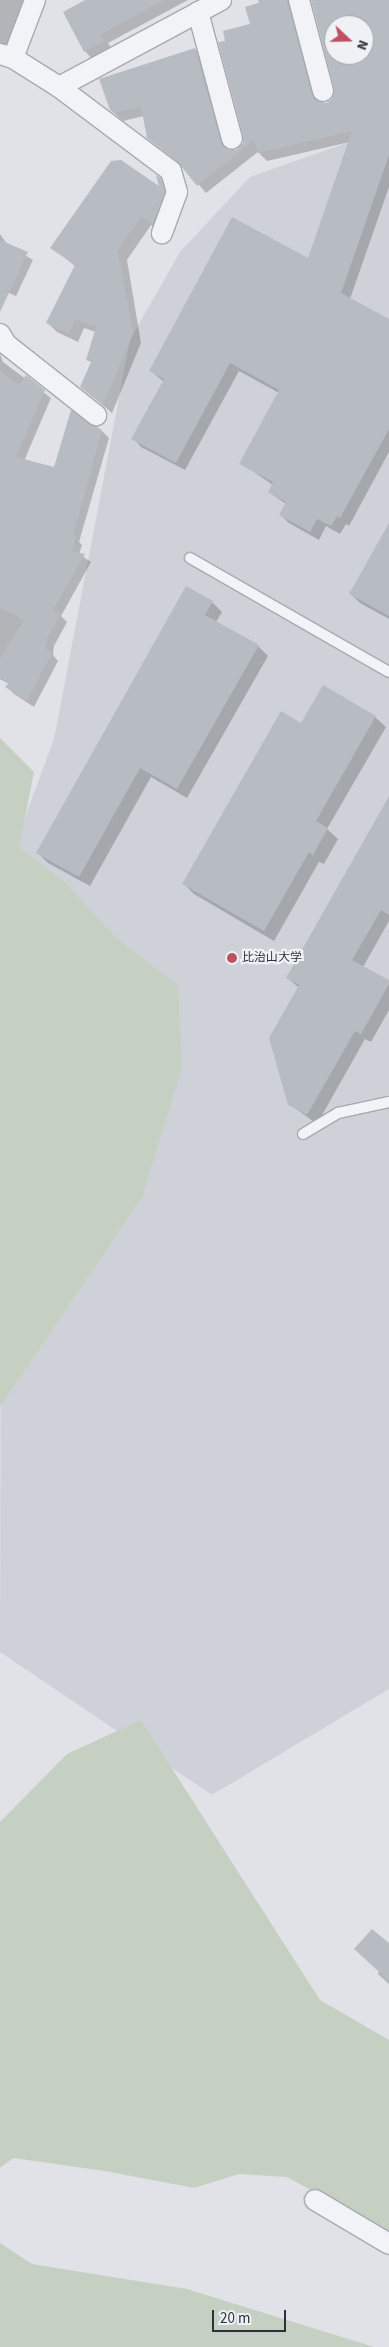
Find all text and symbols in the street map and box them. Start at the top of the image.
north arrow [324,15,374,65]
text: N [351,37,373,53]
place label: 比治山大学 [242,951,302,965]
marker: 比治山大学 [226,952,238,964]
scale bar [214,2300,288,2332]
text: 20 m [220,2308,250,2329]

